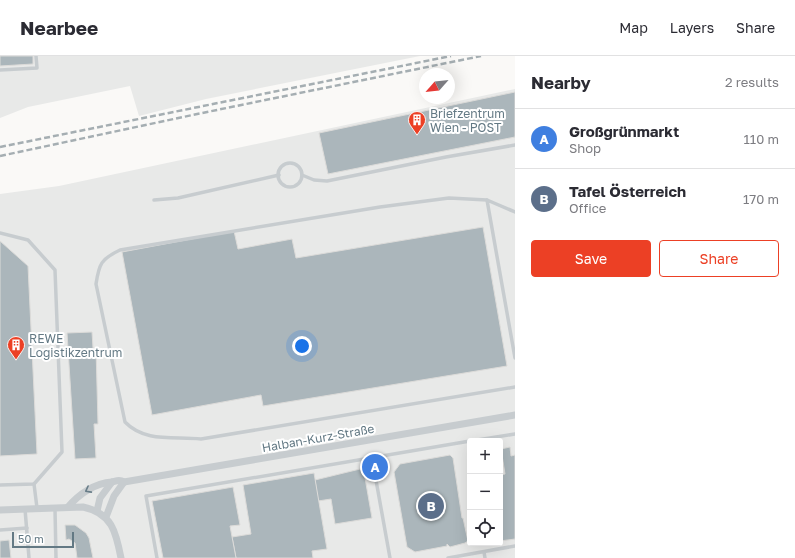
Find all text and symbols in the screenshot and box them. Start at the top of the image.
text: Nearbee [20,16,98,39]
text: Map [619,19,648,36]
text: Layers [670,19,714,36]
text: Share [736,19,775,36]
north arrow [419,68,455,104]
text: Nearby [531,72,591,93]
text: 2 results [725,74,779,90]
place label: Briefzentrum Wien - POST [430,106,505,135]
building icon: Briefzentrum Wien - POST [407,110,427,135]
text: Großgrünmarkt [569,122,679,140]
text: A [539,131,549,147]
text: 110 m [744,131,779,147]
text: Shop [569,140,601,156]
text: Tafel Österreich [569,182,686,200]
text: B [539,191,549,207]
text: 170 m [743,191,779,207]
text: Office [569,200,606,216]
button: Save [531,240,651,277]
button: Share [659,240,779,277]
place label: REWE Logistikzentrum [29,331,122,360]
building icon: REWE Logistikzentrum [6,335,26,360]
your location [292,336,312,356]
street label: Halban-Kurz-Straße [261,421,375,455]
map controls [467,438,503,546]
button: + [467,438,503,474]
pin: A [362,452,388,482]
button: − [467,474,503,510]
one-way arrow [85,486,92,493]
pin: B [418,491,444,521]
button: locate [467,510,503,546]
scale bar [12,530,74,549]
text: 50 m [18,532,44,545]

